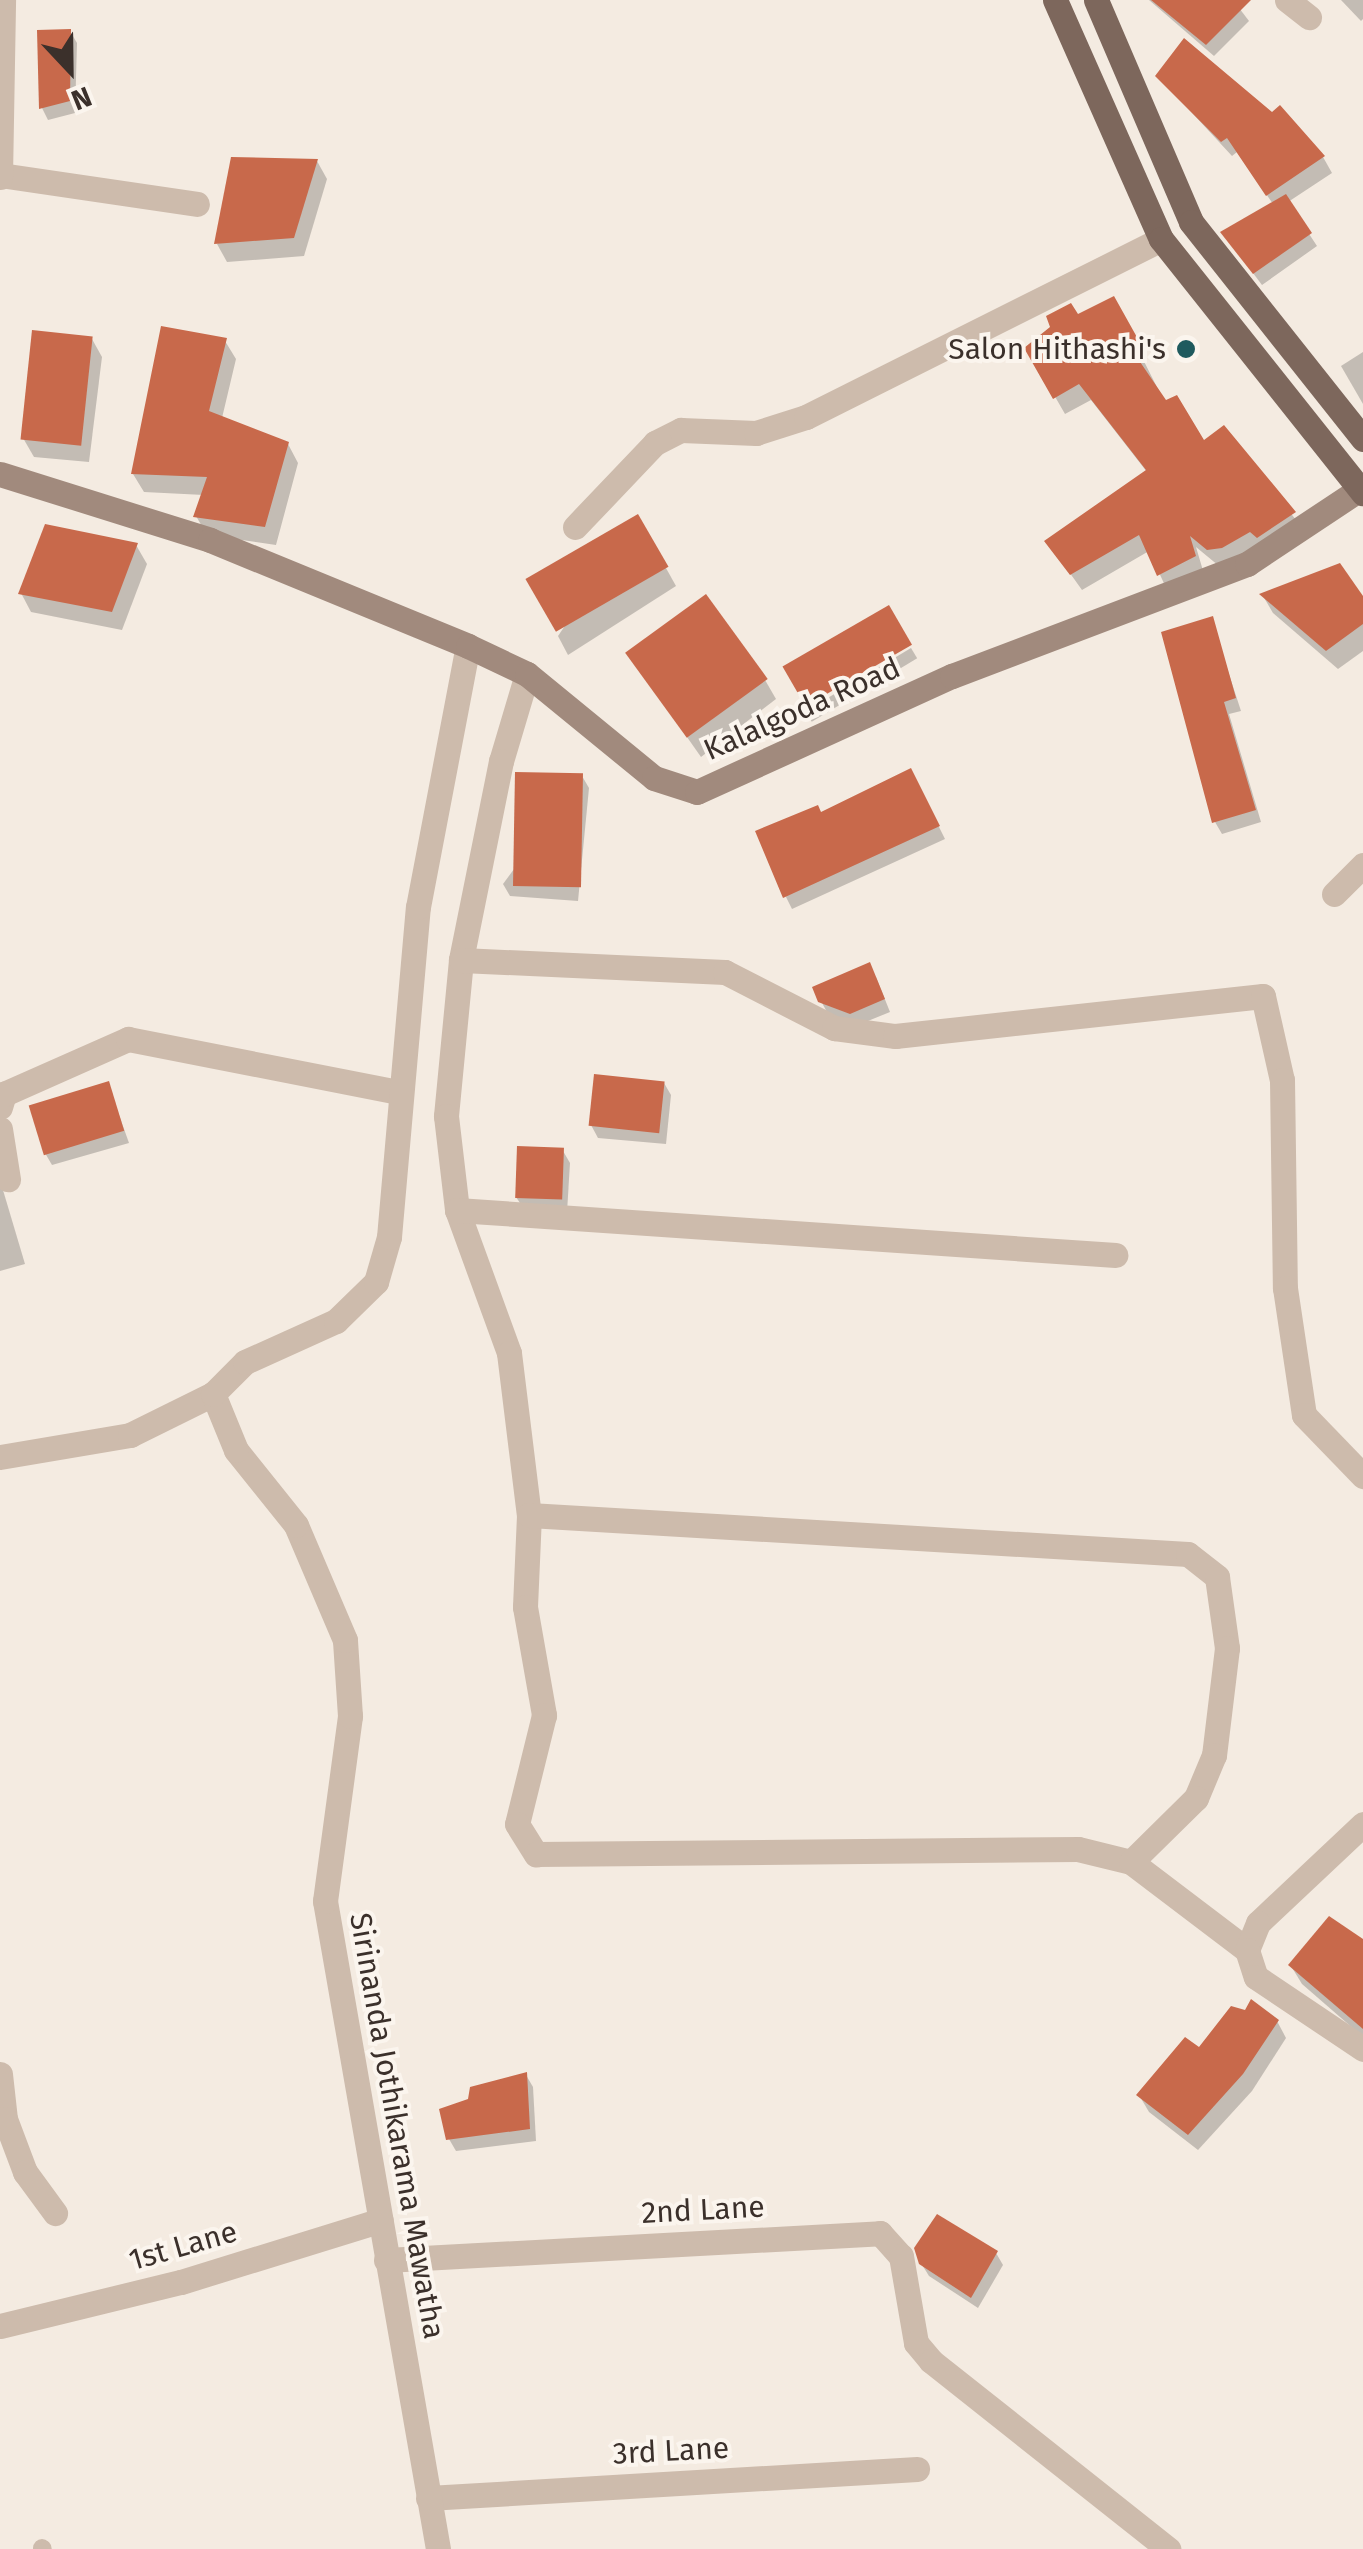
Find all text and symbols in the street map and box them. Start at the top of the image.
north arrow [20,20,120,120]
text: N [67,79,96,117]
place label: Salon Hithashi's [948,331,1166,367]
marker: Salon Hithashi's [1175,338,1197,360]
street label: Kalalgoda Road [698,650,906,768]
street label: Sirinanda Jothikarama Mawatha [342,1910,452,2342]
street label: 2nd Lane [641,2189,765,2231]
street label: 1st Lane [125,2213,241,2279]
street label: 3rd Lane [612,2430,730,2472]

